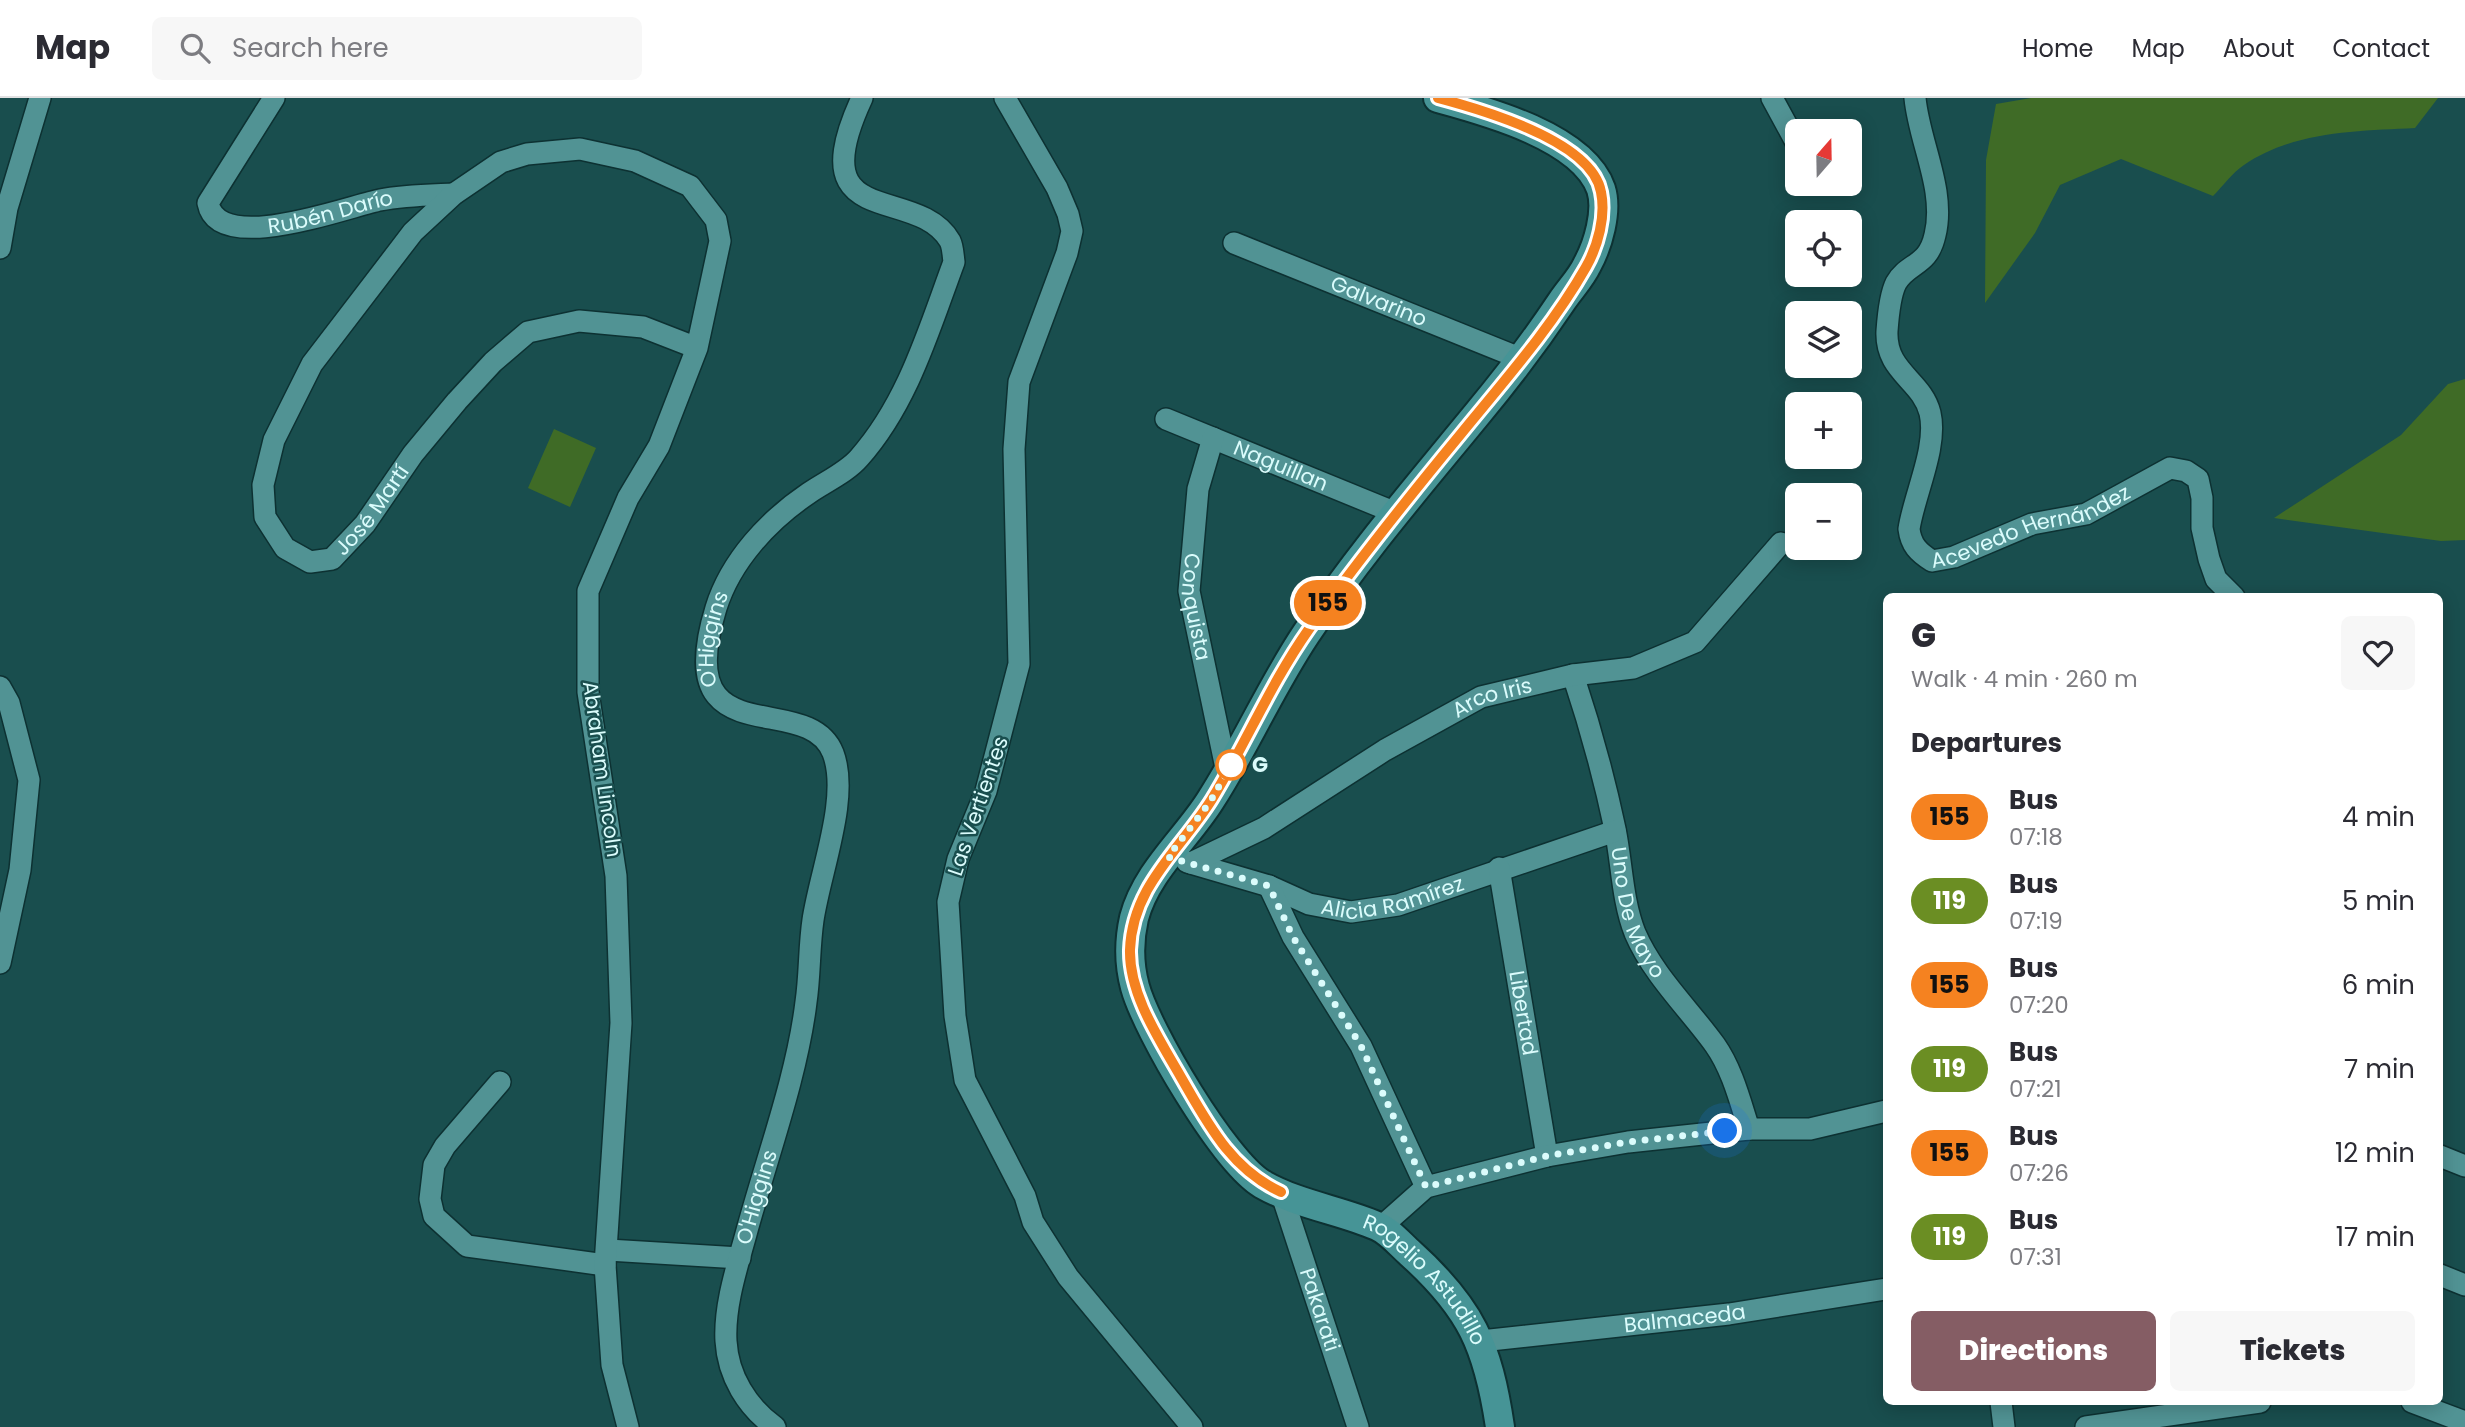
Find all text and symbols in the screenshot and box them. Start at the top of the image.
search box [152,17,642,80]
text: Map [35,24,110,71]
icon: search [176,29,214,67]
text: Search here [232,30,389,66]
text: Home [2022,32,2094,65]
text: Map [2132,32,2185,65]
text: About [2223,32,2294,65]
text: Contact [2332,32,2430,65]
north arrow [1785,119,1862,196]
map controls [1785,119,1862,560]
street label: Rubén Darío [266,183,395,240]
button: locate [1785,210,1862,287]
street label: Galvarino [1326,268,1431,333]
button: layers [1785,301,1862,378]
button: + [1785,392,1862,469]
street label: Naguillan [1229,433,1333,498]
street label: José Martí [328,459,415,562]
street label: Acevedo Hernández [1929,478,2135,575]
button: − [1785,483,1862,560]
street label: Conquista [1175,552,1218,663]
line badge: 155 [1288,580,1368,626]
street label: O'Higgins [691,586,735,691]
text: 155 [1308,586,1348,619]
text: G [1911,612,1936,659]
button: heart [2341,616,2415,690]
text: Walk · 4 min · 260 m [1911,663,2138,695]
street label: Arco Iris [1447,670,1535,724]
street label: Abraham Lincoln [576,679,629,859]
text: Departures [1911,725,2062,761]
street label: Las Vertientes [940,732,1015,879]
marker: G [1216,750,1246,780]
place label: G [1252,750,1268,779]
text: Bus [2009,782,2058,818]
text: 4 min [2342,799,2415,835]
text: 155 [1929,800,1970,833]
text: 07:18 [2009,821,2063,853]
street label: Uno De Mayo [1604,845,1673,984]
text: Bus [2009,866,2058,902]
street label: Alicia Ramírez [1319,869,1468,927]
text: 5 min [2342,883,2415,919]
text: 119 [1933,884,1966,917]
text: 07:19 [2009,905,2063,937]
text: Bus [2009,950,2058,986]
text: 6 min [2342,967,2415,1003]
street label: Libertad [1502,968,1545,1057]
text: 155 [1929,968,1970,1001]
text: 07:20 [2009,989,2069,1021]
text: Bus [2009,1034,2058,1070]
text: 7 min [2344,1051,2415,1087]
text: 119 [1933,1052,1966,1085]
text: 07:21 [2009,1073,2062,1105]
your location [1707,1113,1742,1148]
text: Bus [2009,1118,2058,1154]
text: 12 min [2335,1135,2415,1171]
text: 155 [1929,1136,1970,1169]
street label: O'Higgins [729,1146,784,1248]
text: 07:26 [2009,1157,2069,1189]
text: Bus [2009,1202,2058,1238]
street label: Rogelio Astudillo [1359,1207,1493,1350]
text: 17 min [2336,1219,2415,1255]
text: 119 [1933,1220,1966,1253]
text: 07:31 [2009,1241,2062,1273]
street label: Pakarati [1293,1264,1347,1355]
street label: Balmaceda [1622,1297,1748,1339]
button: Directions [1911,1311,2156,1391]
button: Tickets [2170,1311,2415,1391]

